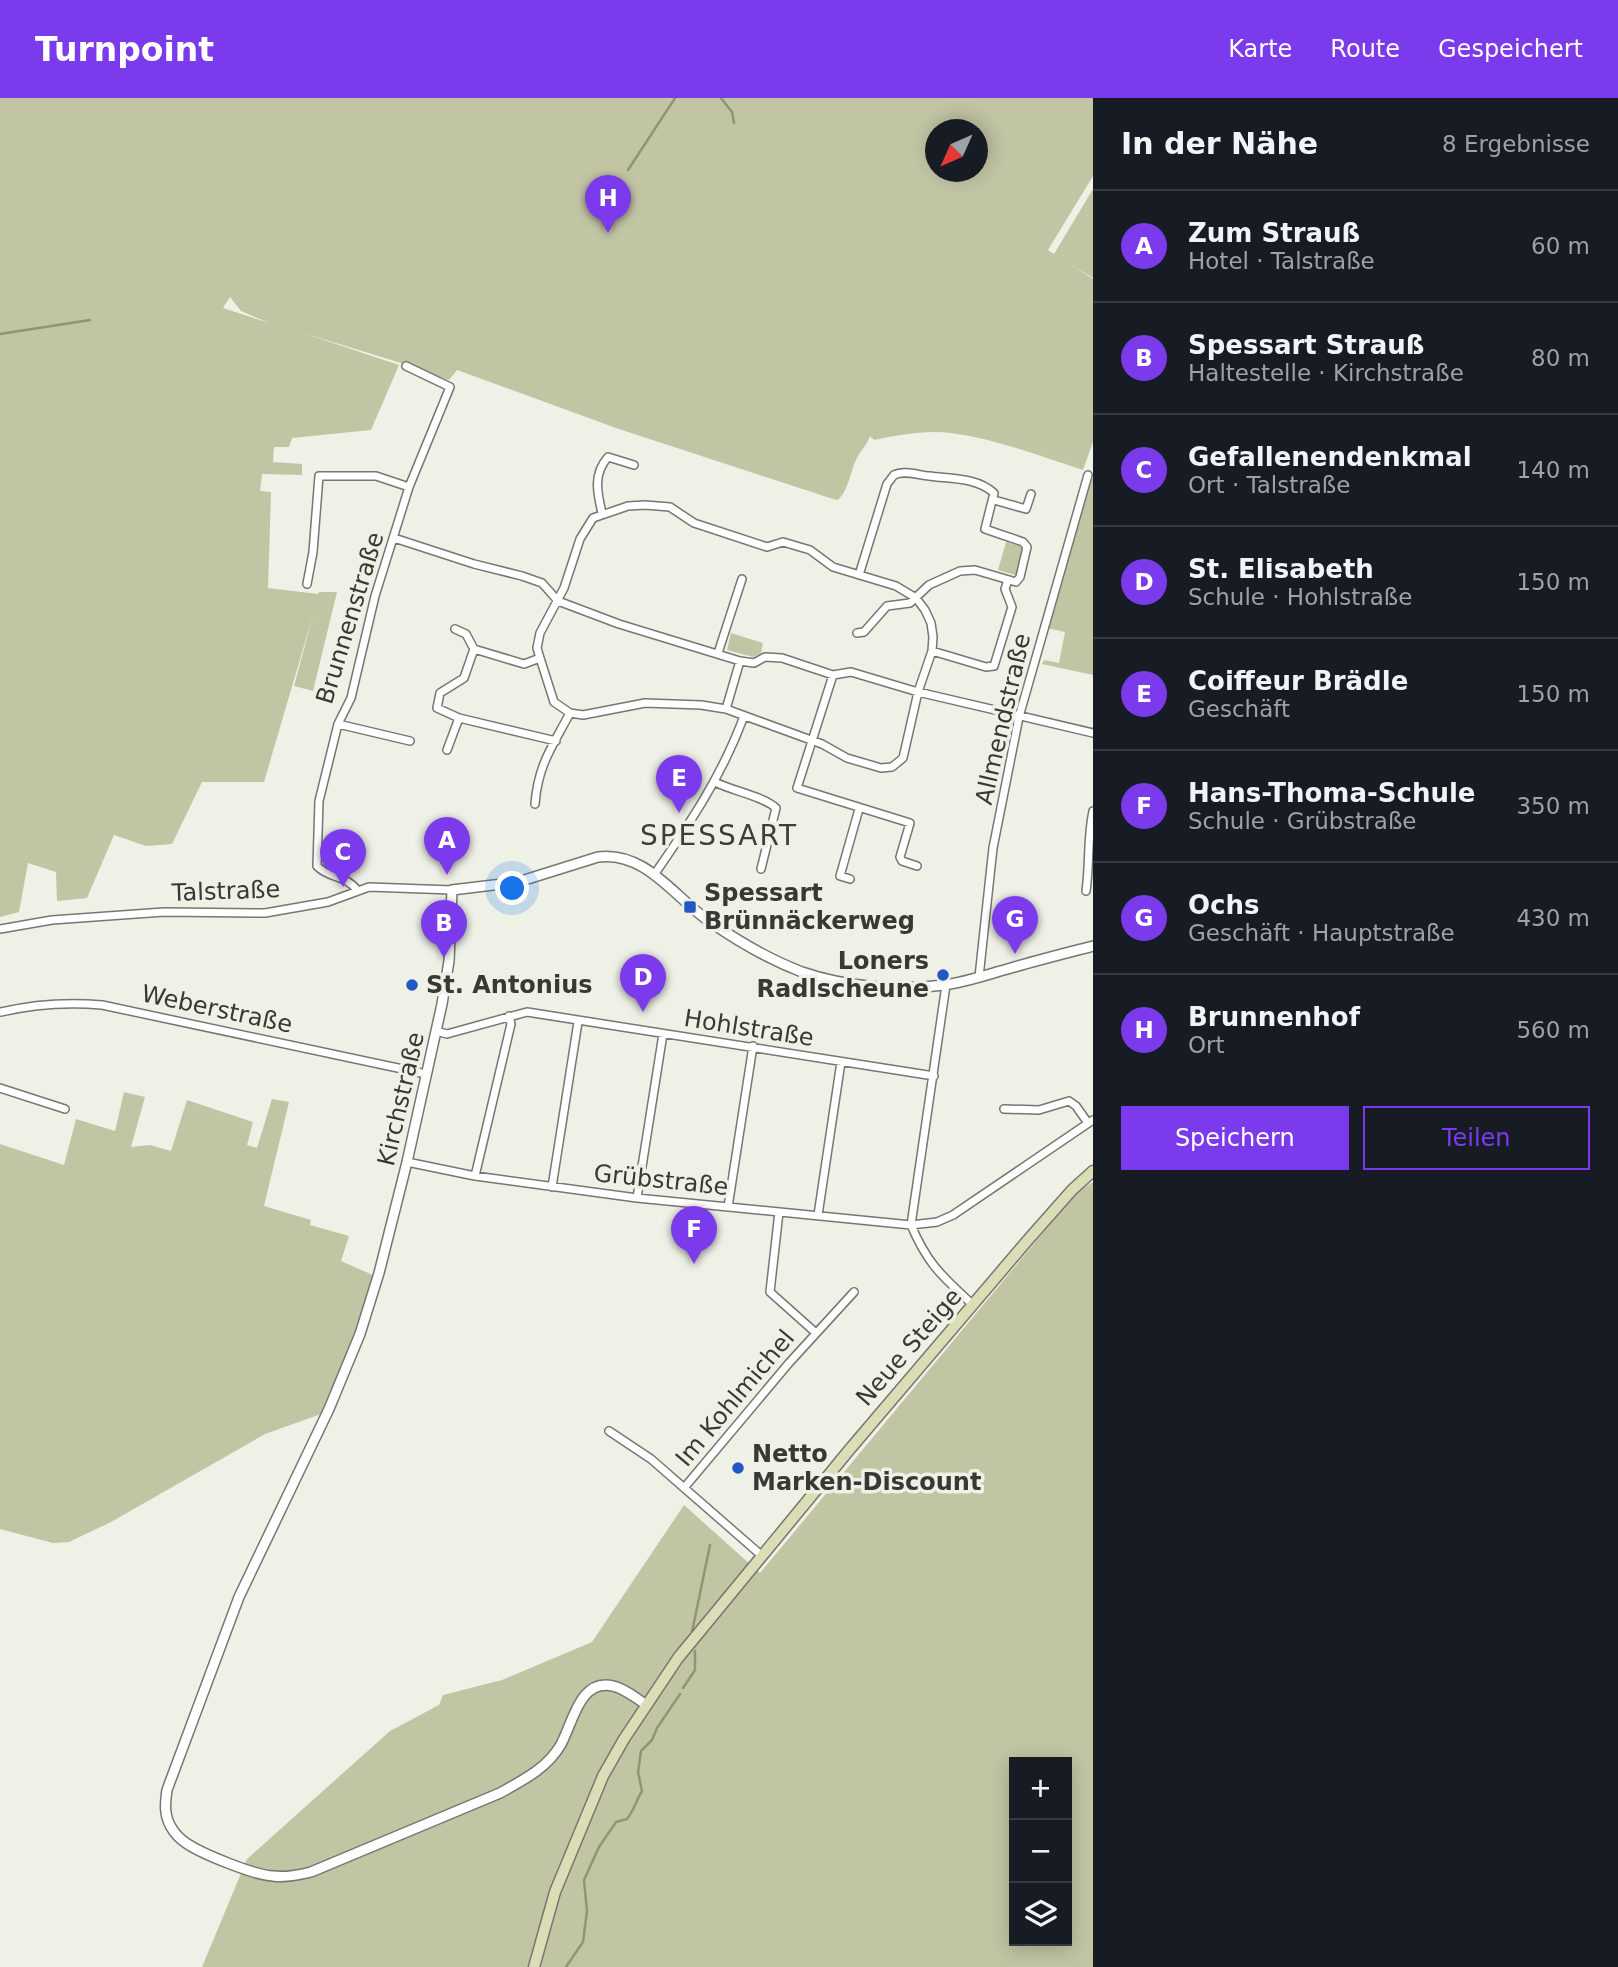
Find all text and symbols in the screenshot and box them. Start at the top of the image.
text: Turnpoint [35,30,214,69]
text: Karte [1228,35,1292,63]
text: Route [1330,35,1400,63]
text: Gespeichert [1438,35,1583,63]
north arrow [925,119,988,182]
text: In der Nähe [1121,126,1318,161]
text: 8 Ergebnisse [1442,131,1590,157]
pin: H [585,175,631,233]
text: Zum Strauß [1188,218,1360,248]
text: A [1135,233,1153,259]
text: 60 m [1531,233,1590,259]
text: Hotel · Talstraße [1188,248,1375,274]
text: Spessart Strauß [1188,330,1425,360]
text: B [1135,345,1153,371]
text: 80 m [1531,345,1590,371]
text: Haltestelle · Kirchstraße [1188,360,1464,386]
text: Gefallenendenkmal [1188,442,1472,472]
text: C [1136,457,1152,483]
text: 140 m [1516,457,1590,483]
text: Ort · Talstraße [1188,472,1350,498]
street label: Brunnenstraße [311,529,389,707]
text: St. Elisabeth [1188,554,1374,584]
text: D [1134,569,1154,595]
text: 150 m [1516,569,1590,595]
text: Schule · Hohlstraße [1188,584,1412,610]
street label: Allmendstraße [970,631,1036,807]
text: Coiffeur Brädle [1188,666,1408,696]
text: E [1136,681,1152,707]
text: 150 m [1516,681,1590,707]
text: Geschäft [1188,696,1290,722]
pin: E [656,755,702,813]
text: Hans-Thoma-Schule [1188,778,1476,808]
text: F [1136,793,1152,819]
text: 350 m [1516,793,1590,819]
text: Schule · Grübstraße [1188,808,1417,834]
pin: A [424,817,470,875]
district label: SPESSART [640,819,798,852]
pin: C [320,829,366,887]
your location [495,871,529,905]
street label: Talstraße [170,875,281,907]
place label: Spessart Brünnäckerweg [704,879,915,935]
text: Ochs [1188,890,1260,920]
pin: G [992,896,1038,954]
marker: Spessart Brünnäckerweg [682,899,698,915]
pin: B [421,900,467,958]
text: G [1135,905,1153,931]
text: 430 m [1516,905,1590,931]
text: Geschäft · Hauptstraße [1188,920,1455,946]
place label: Loners Radlscheune [757,947,929,1003]
pin: D [620,954,666,1012]
marker: Loners Radlscheune [935,967,951,983]
place label: St. Antonius [426,971,593,999]
marker: St. Antonius [404,977,420,993]
street label: Weberstraße [139,979,295,1039]
text: Brunnenhof [1188,1002,1360,1032]
street label: Hohlstraße [682,1004,816,1052]
text: H [1134,1017,1154,1043]
text: 560 m [1516,1017,1590,1043]
street label: Kirchstraße [372,1029,430,1169]
text: Ort [1188,1032,1225,1058]
button: Speichern [1121,1106,1349,1170]
button: Teilen [1363,1106,1590,1170]
street label: Grübstraße [592,1159,730,1201]
pin: F [671,1206,717,1264]
street label: Neue Steige [850,1283,968,1411]
street label: Im Kohlmichel [670,1324,800,1472]
place label: Netto Marken-Discount [752,1440,981,1496]
marker: Netto Marken-Discount [730,1460,746,1476]
map controls [1009,1757,1072,1946]
button: + [1009,1757,1072,1820]
button: − [1009,1820,1072,1883]
button: layers [1009,1883,1072,1946]

